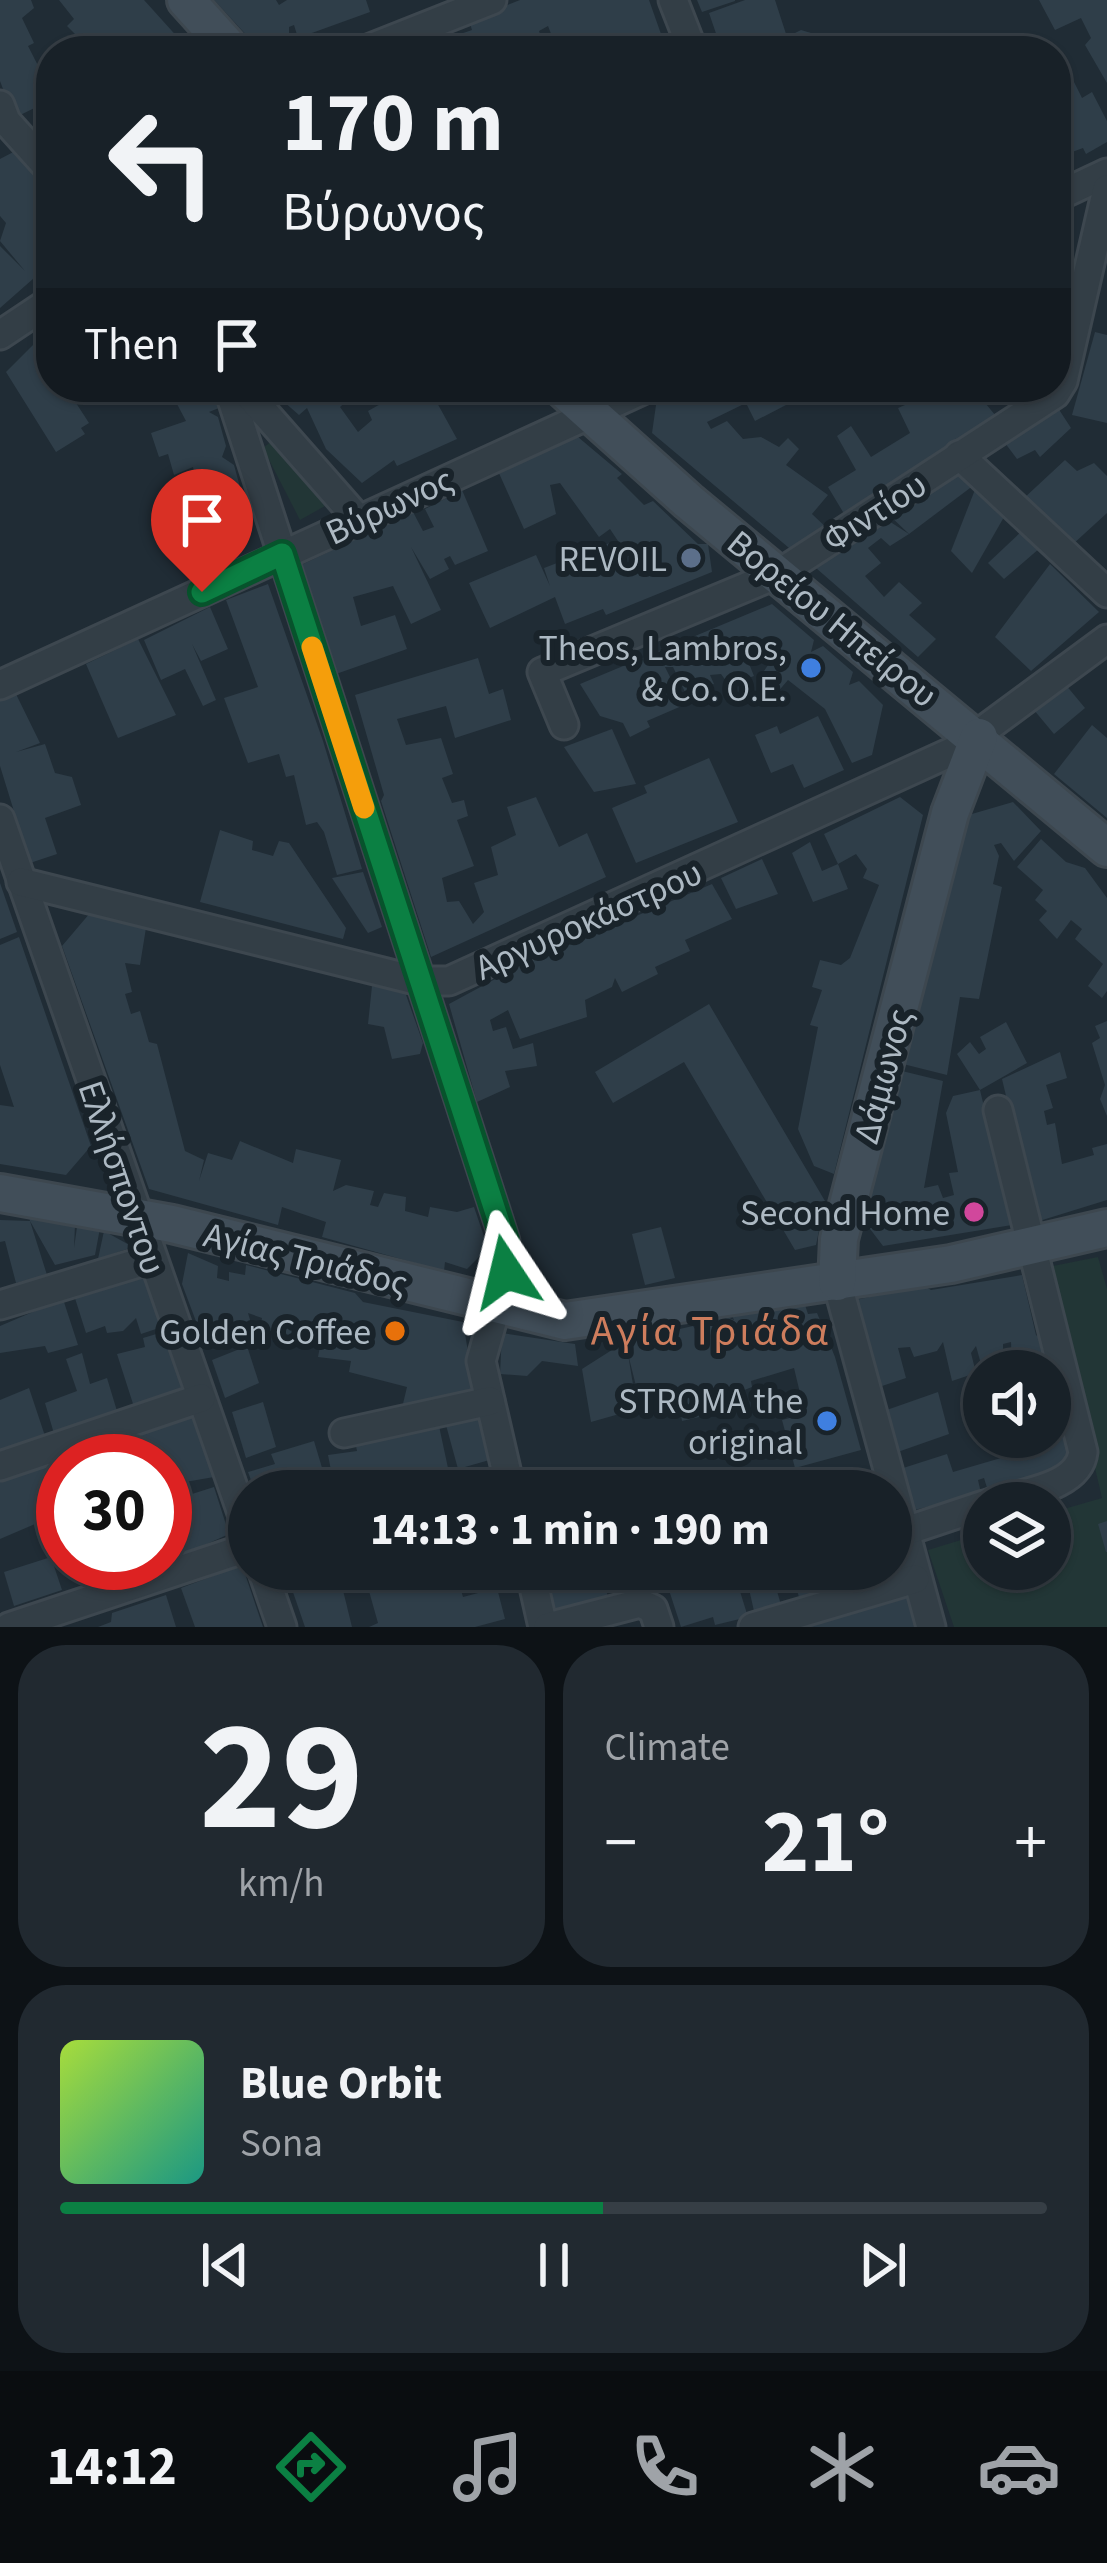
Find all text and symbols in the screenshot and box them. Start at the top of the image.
text: 170 m [282,64,504,184]
icon: left [84,84,240,240]
text: Βύρωνος [282,175,485,252]
icon: arrive [204,312,270,378]
text: Then [84,313,180,377]
street label: Βύρωνος [317,455,462,558]
street label: Φιντίου [813,460,937,565]
pin [151,469,253,592]
icon: arrive [169,487,235,553]
street label: Βορείου Ηπείρου [716,518,948,720]
place label: REVOIL [558,534,667,585]
marker: REVOIL [678,545,704,571]
place label: Theos, Lambros, & Co. O.E. [539,623,787,715]
marker: Theos, Lambros, & Co. O.E. [798,655,824,681]
street label: Αργυροκάστρου [467,848,710,993]
street label: Δάμωνος [841,1003,926,1149]
street label: Ελλήσποντου [65,1074,179,1281]
place label: Second Home [740,1188,950,1239]
marker: Second Home [961,1199,987,1225]
position arrow [443,1209,569,1335]
street label: Αγίας Τριάδος [198,1210,413,1309]
district label: Αγία Τριάδα [591,1302,831,1362]
place label: Golden Coffee [159,1307,371,1358]
marker: Golden Coffee [382,1318,408,1344]
map controls [963,1350,1071,1590]
button: sound [963,1350,1071,1458]
place label: STROMA the original [618,1376,803,1468]
marker: STROMA the original [814,1408,840,1434]
speed limit sign: 30 [36,1434,192,1590]
button: layers [963,1482,1071,1590]
text: 14:13 · 1 min · 190 m [370,1498,770,1562]
text: 29 [199,1667,364,1889]
text: Climate [605,1720,730,1776]
text: 21° [762,1779,890,1907]
text: − [605,1796,637,1890]
text: + [1014,1796,1047,1890]
text: km/h [238,1856,325,1912]
text: Blue Orbit [240,2052,442,2116]
text: Sona [240,2116,323,2172]
icon: previous [192,2232,258,2298]
icon: pause [521,2232,587,2298]
icon: next [850,2232,916,2298]
icon: directions [269,2425,353,2509]
icon: music [446,2425,530,2509]
icon: phone [623,2425,707,2509]
icon: climate [800,2425,884,2509]
icon: car [977,2425,1061,2509]
text: 14:12 [46,2429,177,2506]

